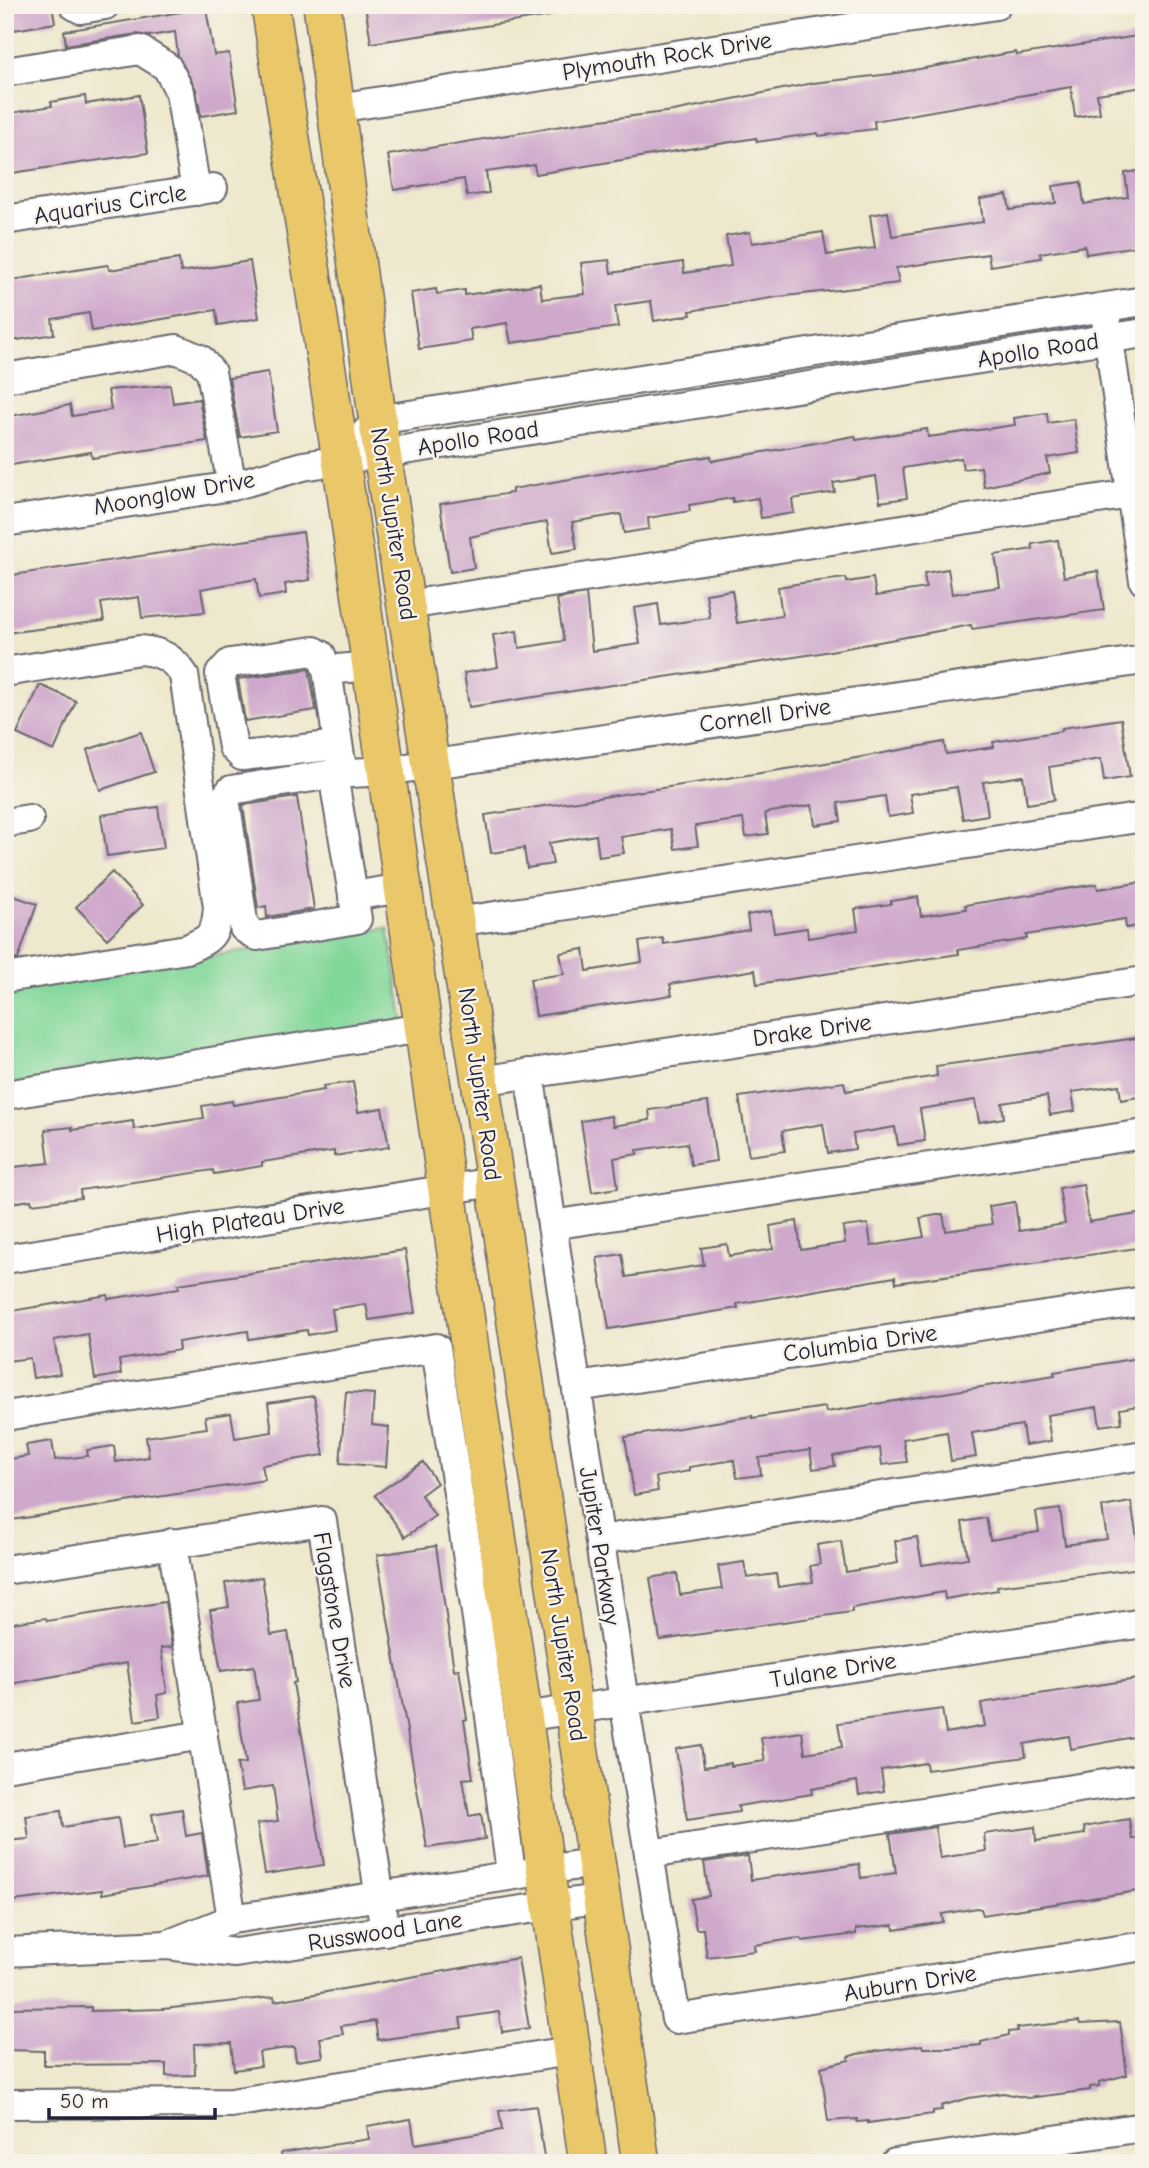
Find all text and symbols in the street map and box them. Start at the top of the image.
street label: Plymouth Rock Drive [560,26,774,86]
street label: Aquarius Circle [32,178,188,230]
street label: Apollo Road [975,327,1101,373]
street label: Apollo Road [415,415,541,461]
street label: North Jupiter Road [365,426,423,622]
street label: Moonglow Drive [91,465,257,521]
street label: Cornell Drive [697,692,833,738]
street label: North Jupiter Road [453,986,507,1182]
street label: Drake Drive [751,1008,873,1052]
street label: High Plateau Drive [154,1191,346,1249]
street label: Columbia Drive [781,1318,939,1368]
street label: Jupiter Parkway [574,1465,626,1628]
street label: Flagstone Drive [307,1530,363,1690]
street label: North Jupiter Road [535,1547,593,1743]
street label: Tulane Drive [768,1646,898,1694]
street label: Russwood Lane [306,1905,464,1957]
street label: Auburn Drive [842,1959,978,2007]
scale bar [49,2077,215,2121]
text: 50 m [60,2089,109,2113]

